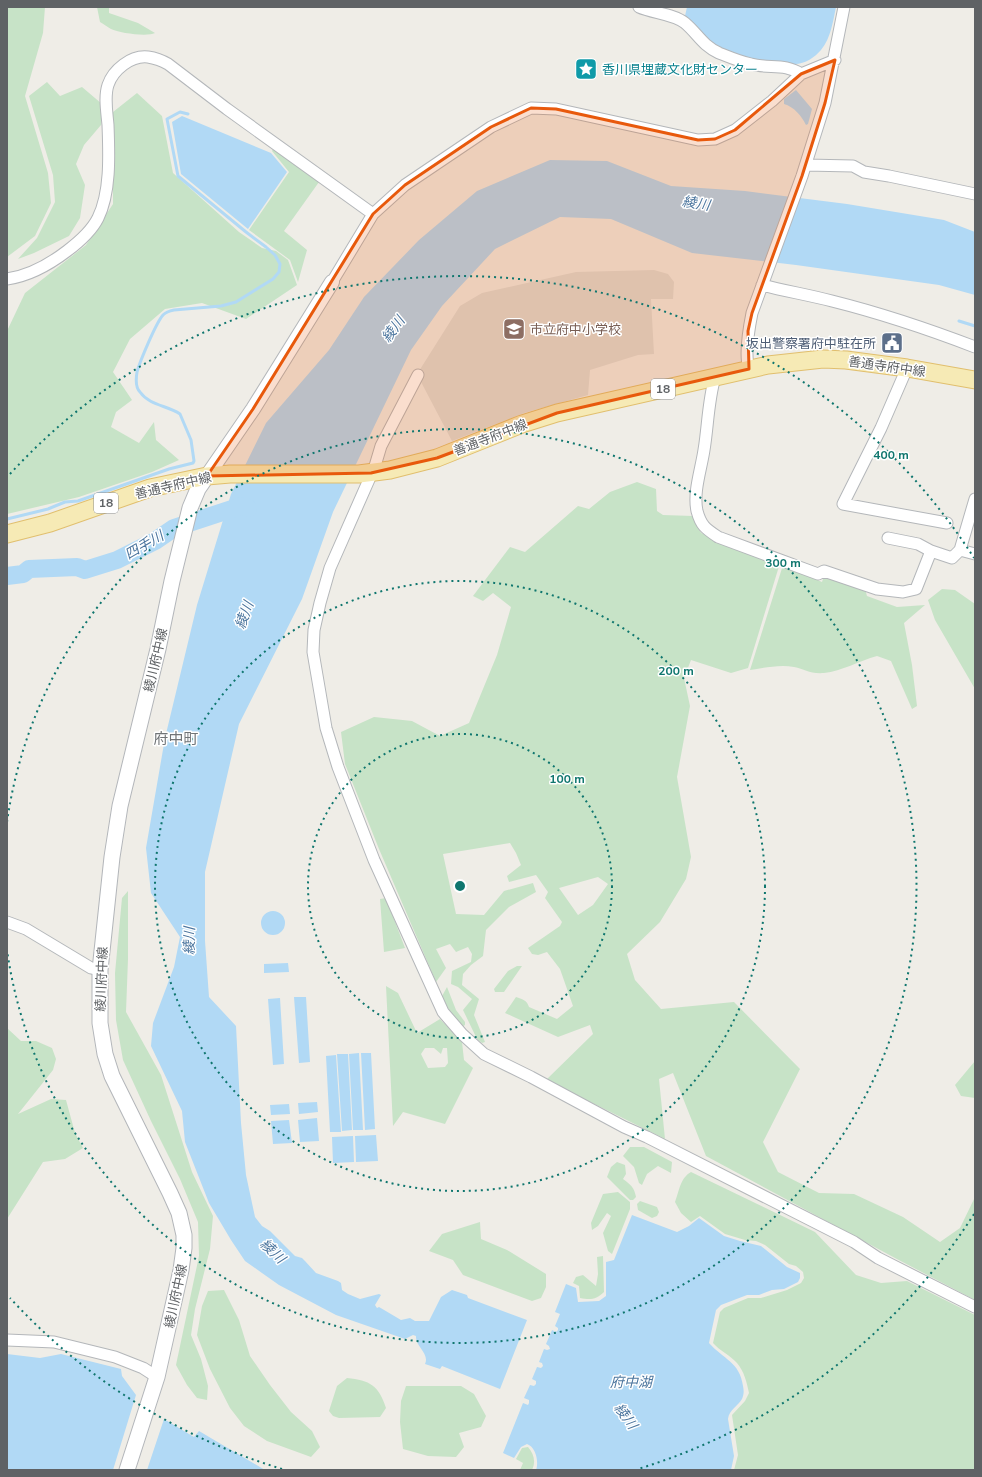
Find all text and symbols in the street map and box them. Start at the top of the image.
place icon: 香川県埋蔵文化財センター [573,56,599,82]
place label: 香川県埋蔵文化財センター [602,61,758,79]
water label: 綾川 [681,192,713,215]
water label: 綾川 [377,311,410,346]
school or university icon: 市立府中小学校 [501,316,527,342]
place label: 市立府中小学校 [530,321,621,339]
public building icon: 坂出警察署府中駐在所 [879,330,905,356]
place label: 坂出警察署府中駐在所 [746,335,876,353]
street label: 善通寺府中線 [847,353,927,381]
road number: 18 [651,379,675,399]
street label: 善通寺府中線 [451,416,530,460]
text: 400 m [873,447,909,463]
street label: 善通寺府中線 [133,468,213,504]
road number: 18 [94,493,118,513]
water label: 四手川 [121,526,169,564]
text: 300 m [765,555,801,571]
water label: 綾川 [231,597,259,632]
street label: 綾川府中線 [140,627,172,694]
text: 200 m [658,663,694,679]
district label: 府中町 [153,729,199,749]
text: 100 m [549,771,585,787]
centre of rings [453,879,467,893]
water label: 綾川 [180,925,199,955]
street label: 綾川府中線 [92,946,112,1012]
water label: 綾川 [256,1235,291,1269]
street label: 綾川府中線 [160,1263,192,1330]
water label: 府中湖 [610,1373,654,1392]
water label: 綾川 [610,1399,643,1435]

